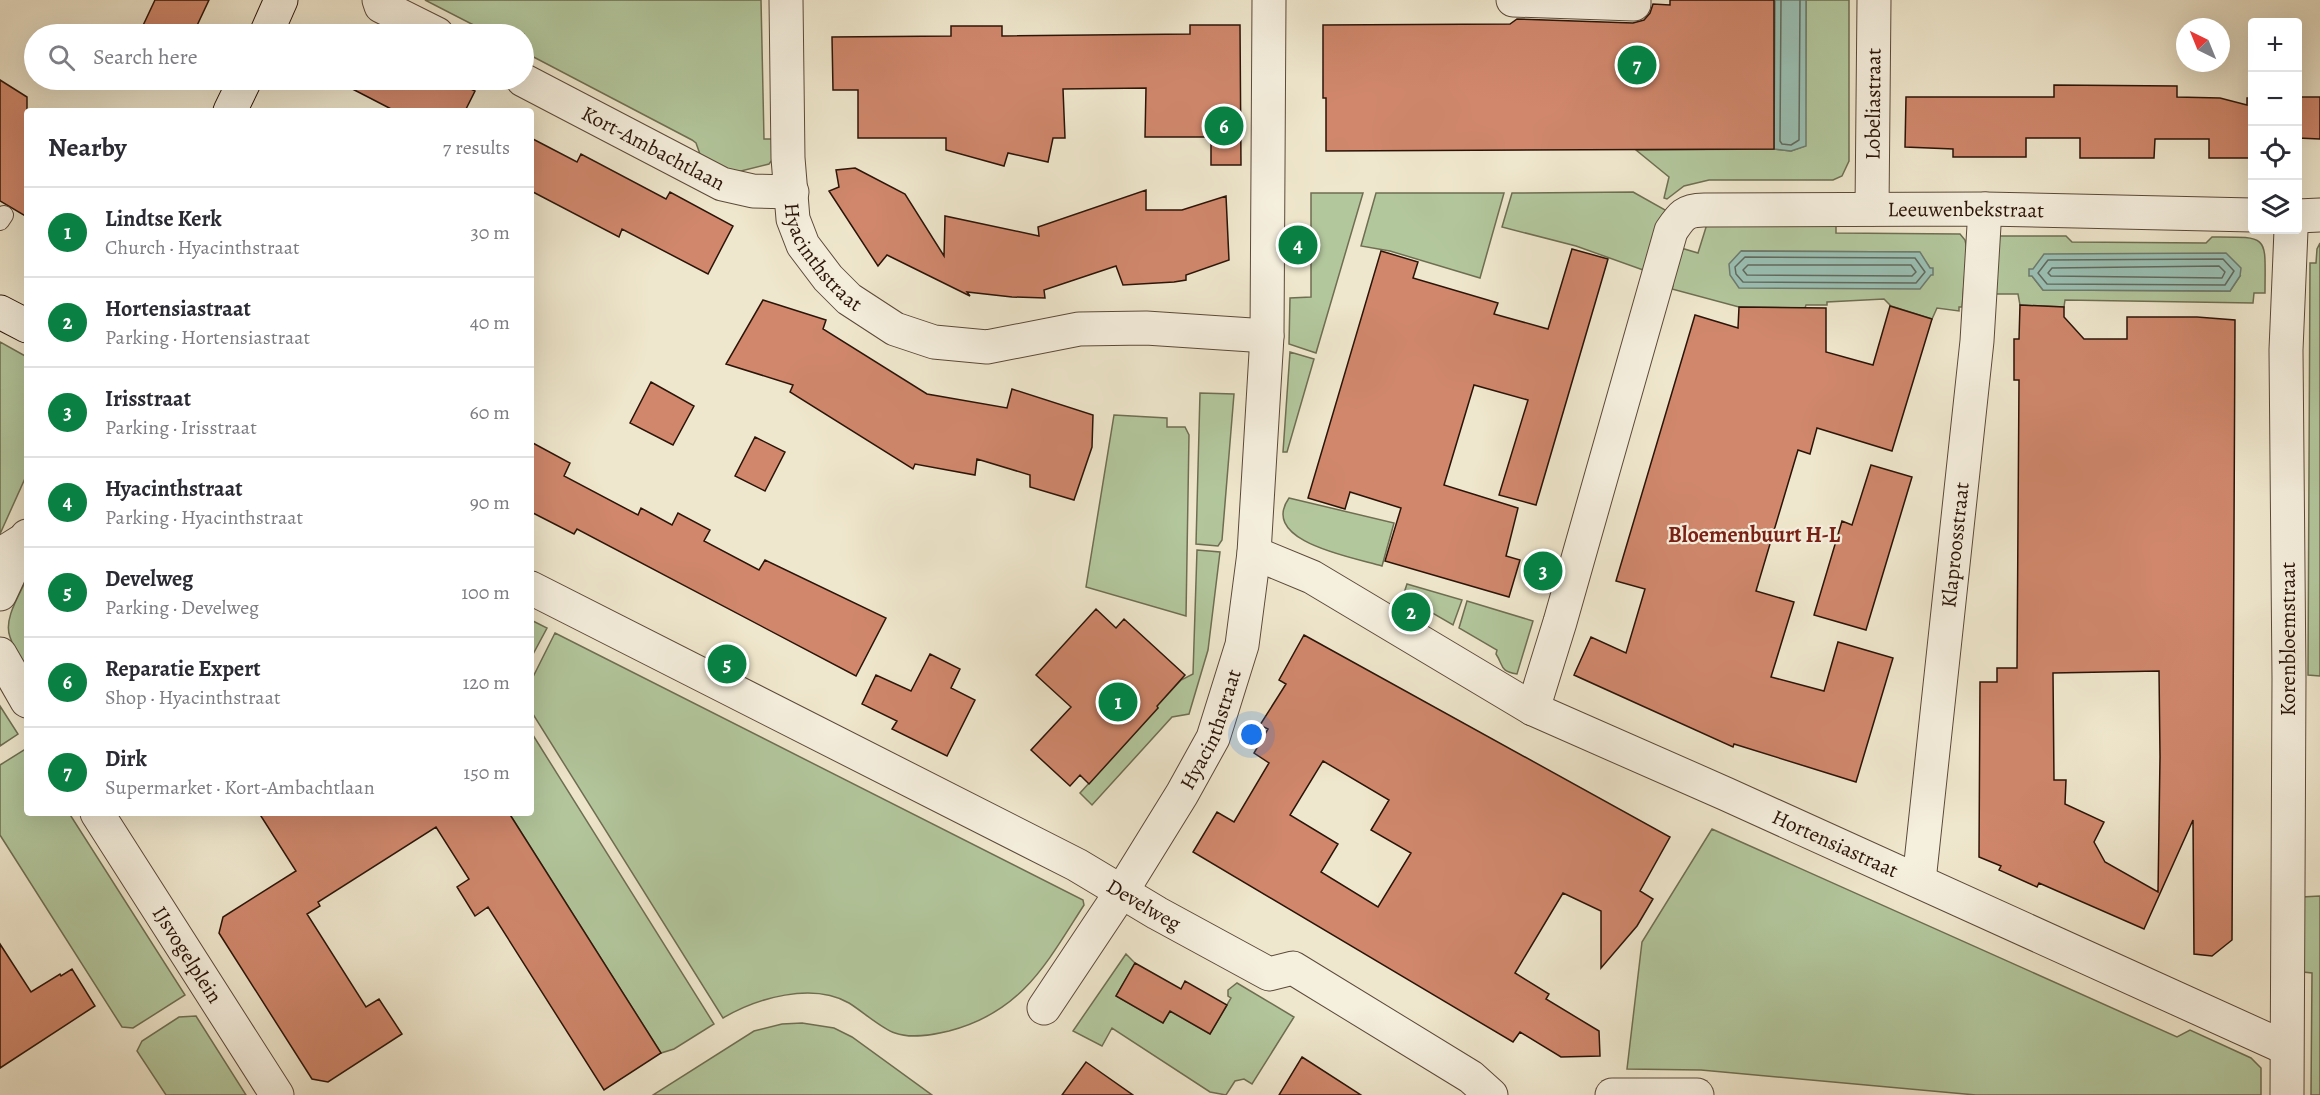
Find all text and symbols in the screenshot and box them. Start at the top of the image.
north arrow [2176,18,2230,72]
map controls [2248,18,2302,234]
button: + [2248,18,2302,72]
search box [24,24,534,90]
icon: search [45,41,78,74]
text: Search here [93,42,198,72]
pin: 7 [1618,42,1656,88]
street label: Lobeliastraat [1858,48,1888,160]
button: − [2248,72,2302,126]
street label: Kort-Ambachtlaan [577,99,730,197]
pin: 6 [1204,104,1244,148]
button: locate [2248,126,2302,180]
text: Nearby [48,130,127,165]
text: 7 results [443,134,510,161]
button: layers [2248,180,2302,234]
street label: Leeuwenbekstraat [1887,195,2044,224]
street label: Hyacinthstraat [778,202,868,318]
text: Lindtse Kerk [105,204,222,234]
text: 1 [64,219,71,246]
text: 30 m [470,219,510,246]
pin: 4 [1278,222,1318,268]
text: Church · Hyacinthstraat [105,234,300,261]
text: Hortensiastraat [105,294,251,324]
text: 2 [63,309,72,336]
text: 40 m [470,309,510,336]
text: Parking · Hortensiastraat [105,324,310,351]
text: Irisstraat [105,384,191,414]
text: 3 [63,399,72,426]
text: 60 m [470,399,510,426]
text: Parking · Irisstraat [105,414,257,441]
text: Hyacinthstraat [105,474,243,504]
street label: Klaproosstraat [1934,481,1976,609]
text: 4 [63,489,72,516]
text: 90 m [470,489,510,516]
text: Parking · Hyacinthstraat [105,504,303,531]
district label: Bloemenbuurt H-L [1668,520,1840,550]
pin: 3 [1524,548,1562,594]
street label: Korenbloemstraat [2274,562,2302,716]
text: Develweg [105,564,193,594]
text: 5 [63,579,72,606]
text: 100 m [461,579,510,606]
pin: 2 [1392,590,1430,634]
text: Parking · Develweg [105,594,259,621]
pin: 5 [708,642,746,686]
text: Reparatie Expert [105,654,261,684]
street label: Hyacinthstraat [1173,666,1248,795]
text: 6 [63,669,72,696]
text: 120 m [462,669,510,696]
pin: 1 [1098,680,1138,724]
text: Shop · Hyacinthstraat [105,684,281,711]
your location [1237,720,1266,749]
text: Dirk [105,744,147,774]
text: 7 [63,759,72,786]
text: 150 m [463,759,510,786]
text: Supermarket · Kort-Ambachtlaan [105,774,375,801]
street label: Hortensiastraat [1768,803,1903,884]
street label: Develweg [1101,872,1186,938]
street label: IJsvogelplein [146,901,229,1009]

